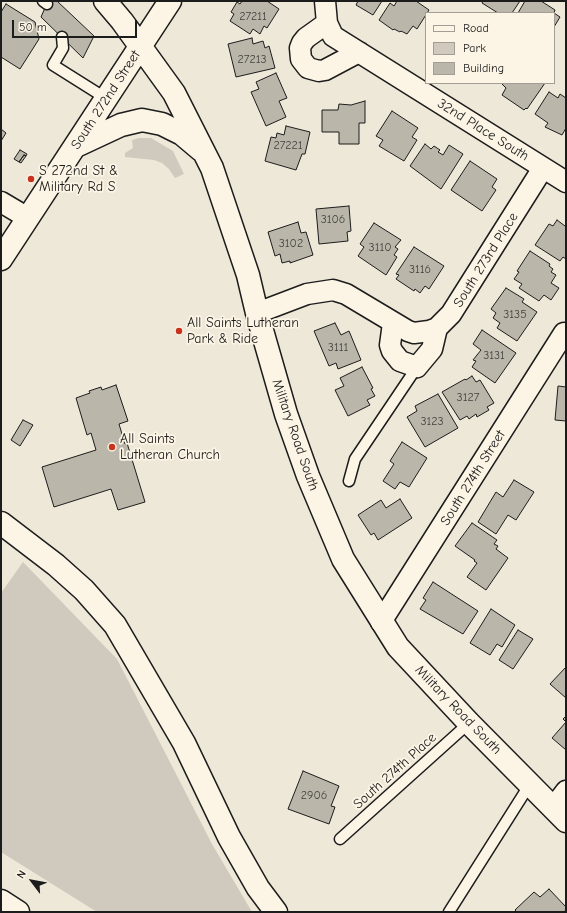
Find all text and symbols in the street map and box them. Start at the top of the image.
house number: 27211 [239,10,267,24]
scale bar [14,12,139,38]
legend [425,12,555,84]
text: 50 m [19,20,47,34]
text: Road [463,21,489,35]
text: Park [463,41,486,55]
street label: South 272nd Street [68,47,144,153]
house number: 27213 [237,53,267,67]
text: Building [463,61,504,75]
street label: 32nd Place South [434,95,532,165]
house number: 27221 [273,139,303,153]
place label: S 272nd St & Military Rd S [39,163,118,196]
marker: S 272nd St & Military Rd S [26,174,36,184]
street label: South 273rd Place [450,210,522,310]
house number: 3106 [321,213,345,227]
house number: 3102 [279,237,303,251]
house number: 3110 [369,241,391,255]
house number: 3116 [409,263,431,277]
house number: 3135 [503,308,527,322]
place label: All Saints Lutheran Park & Ride [187,315,299,348]
marker: All Saints Lutheran Park & Ride [174,326,184,336]
house number: 3111 [328,341,348,355]
house number: 3131 [483,349,505,363]
street label: Military Road South [268,377,322,493]
house number: 3127 [457,391,479,405]
house number: 3123 [420,415,444,429]
street label: South 274th Street [437,427,509,529]
place label: All Saints Lutheran Church [120,431,220,464]
marker: All Saints Lutheran Church [107,442,117,452]
street label: Military Road South [411,662,505,758]
street label: South 274th Place [350,729,440,813]
house number: 2906 [301,789,327,803]
north arrow [12,861,52,901]
text: N [14,868,29,881]

